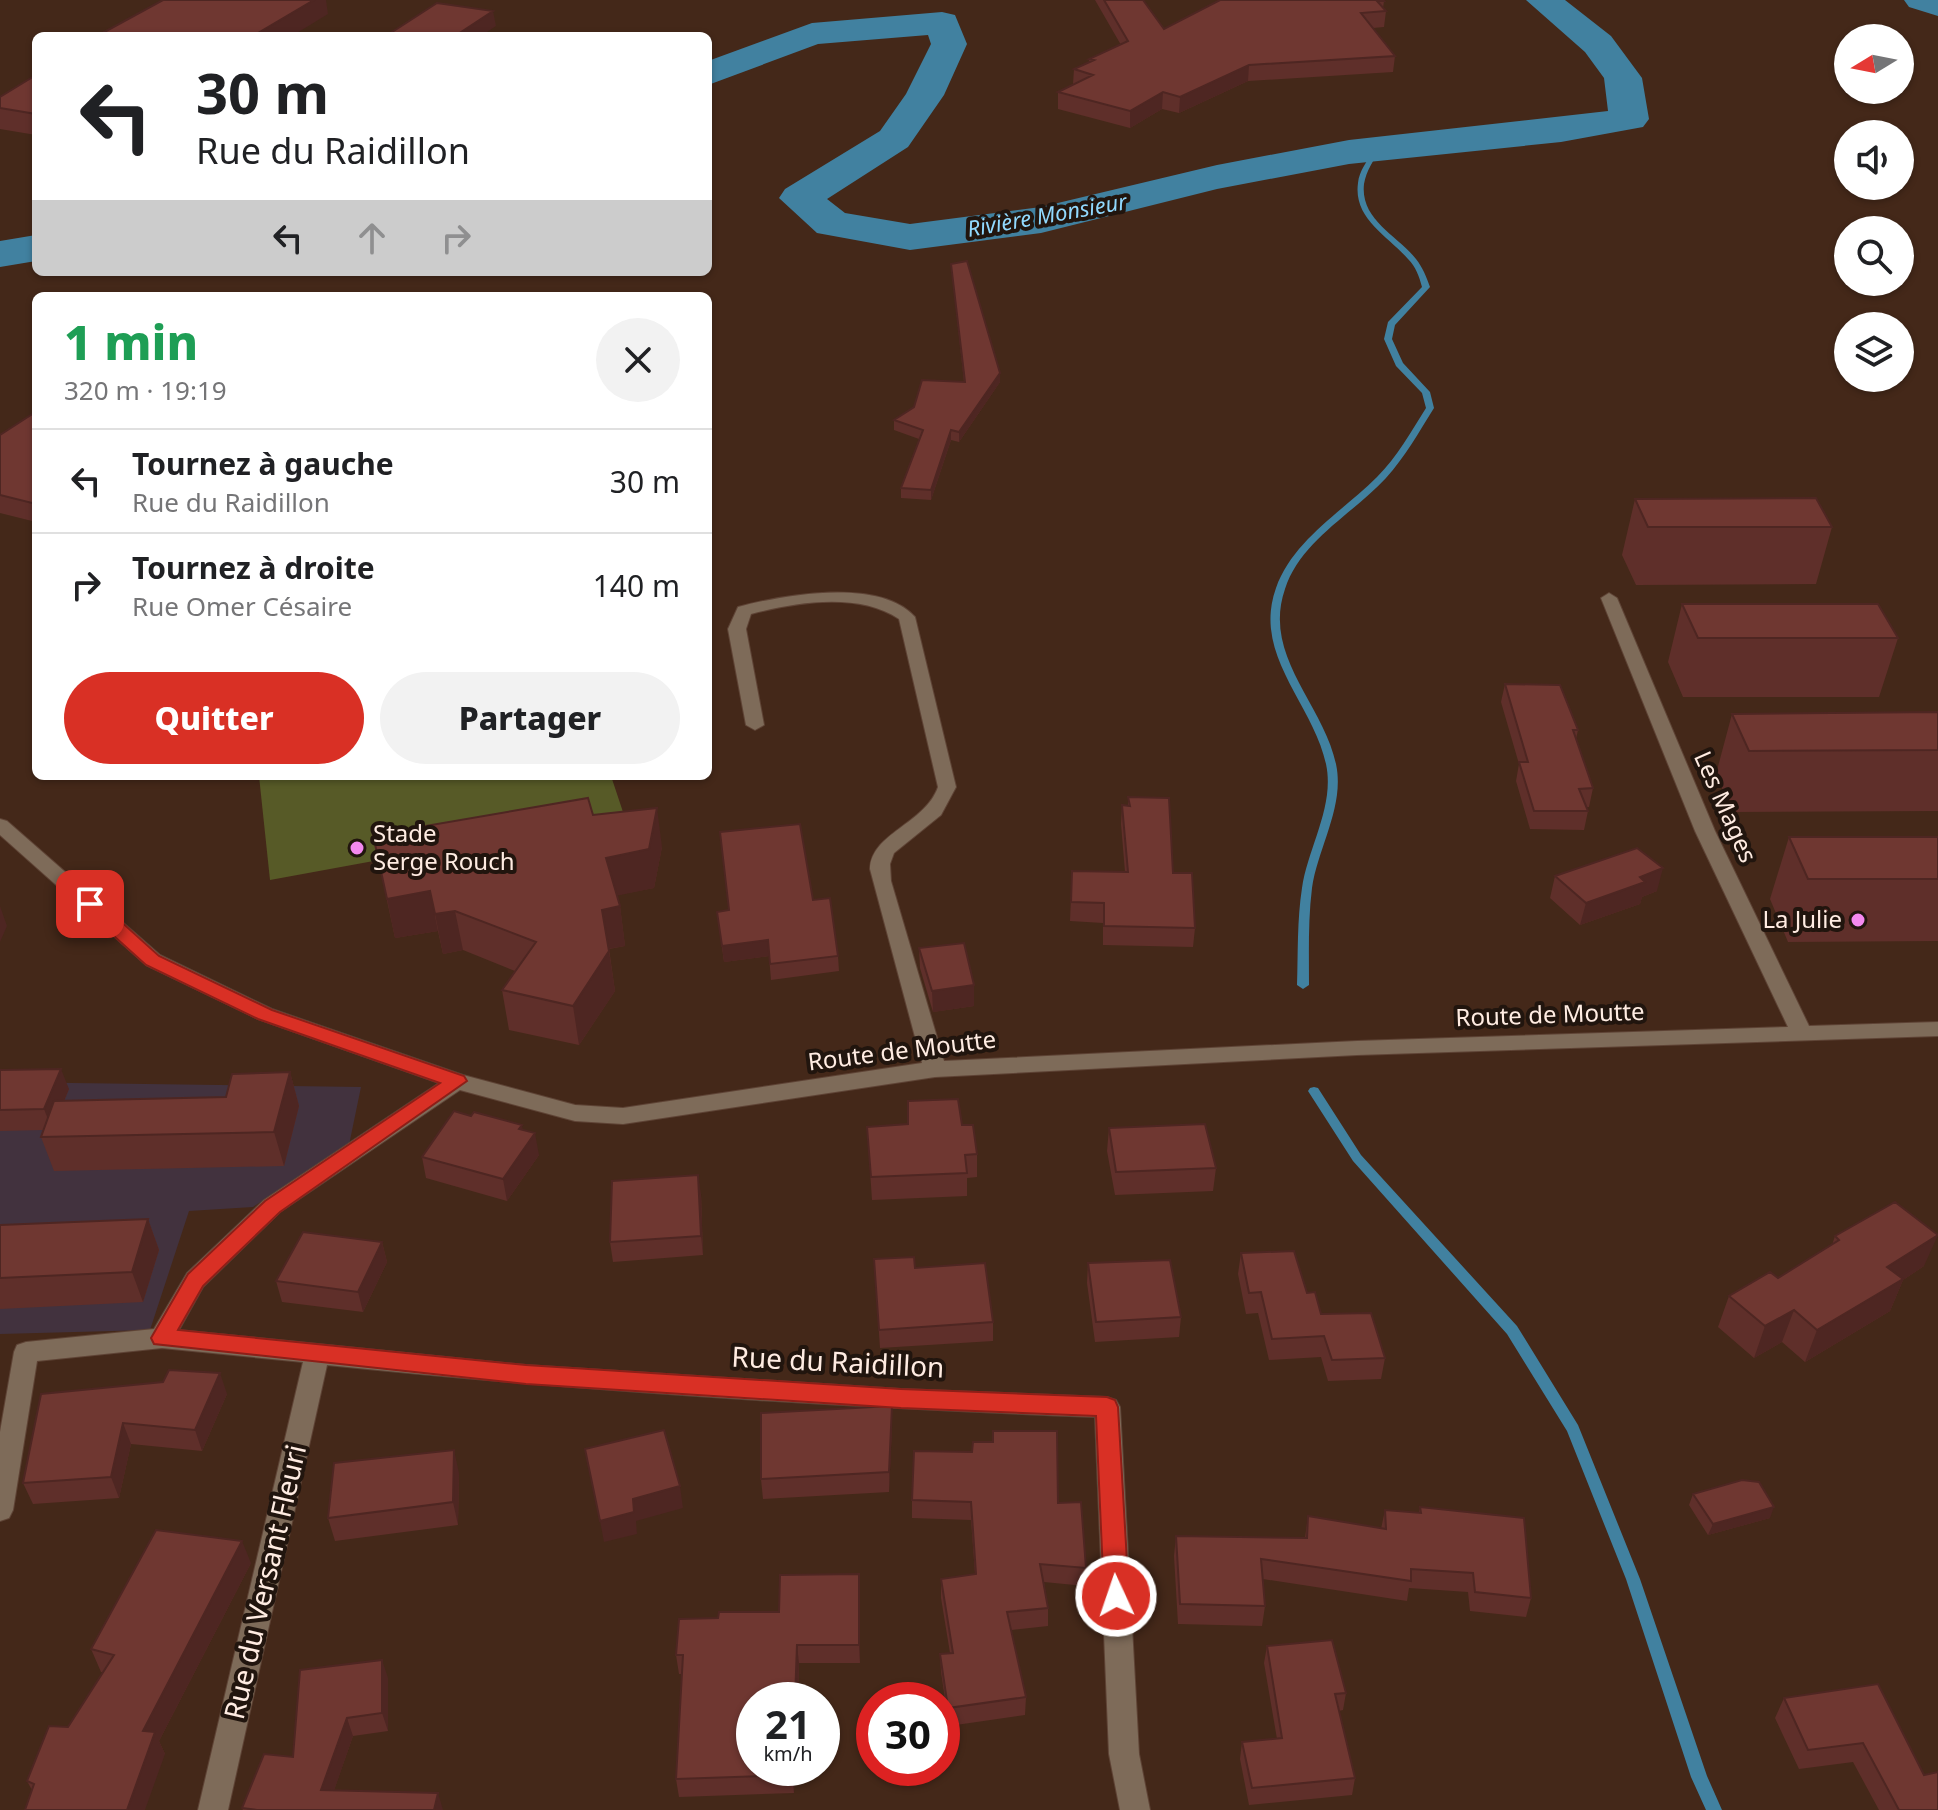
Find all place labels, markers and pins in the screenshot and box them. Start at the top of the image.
place label: Stade Serge Rouch [373,816,515,877]
marker: Stade Serge Rouch [348,839,366,857]
pin [56,870,124,938]
place label: La Julie [1762,902,1842,935]
marker: La Julie [1849,911,1867,929]

